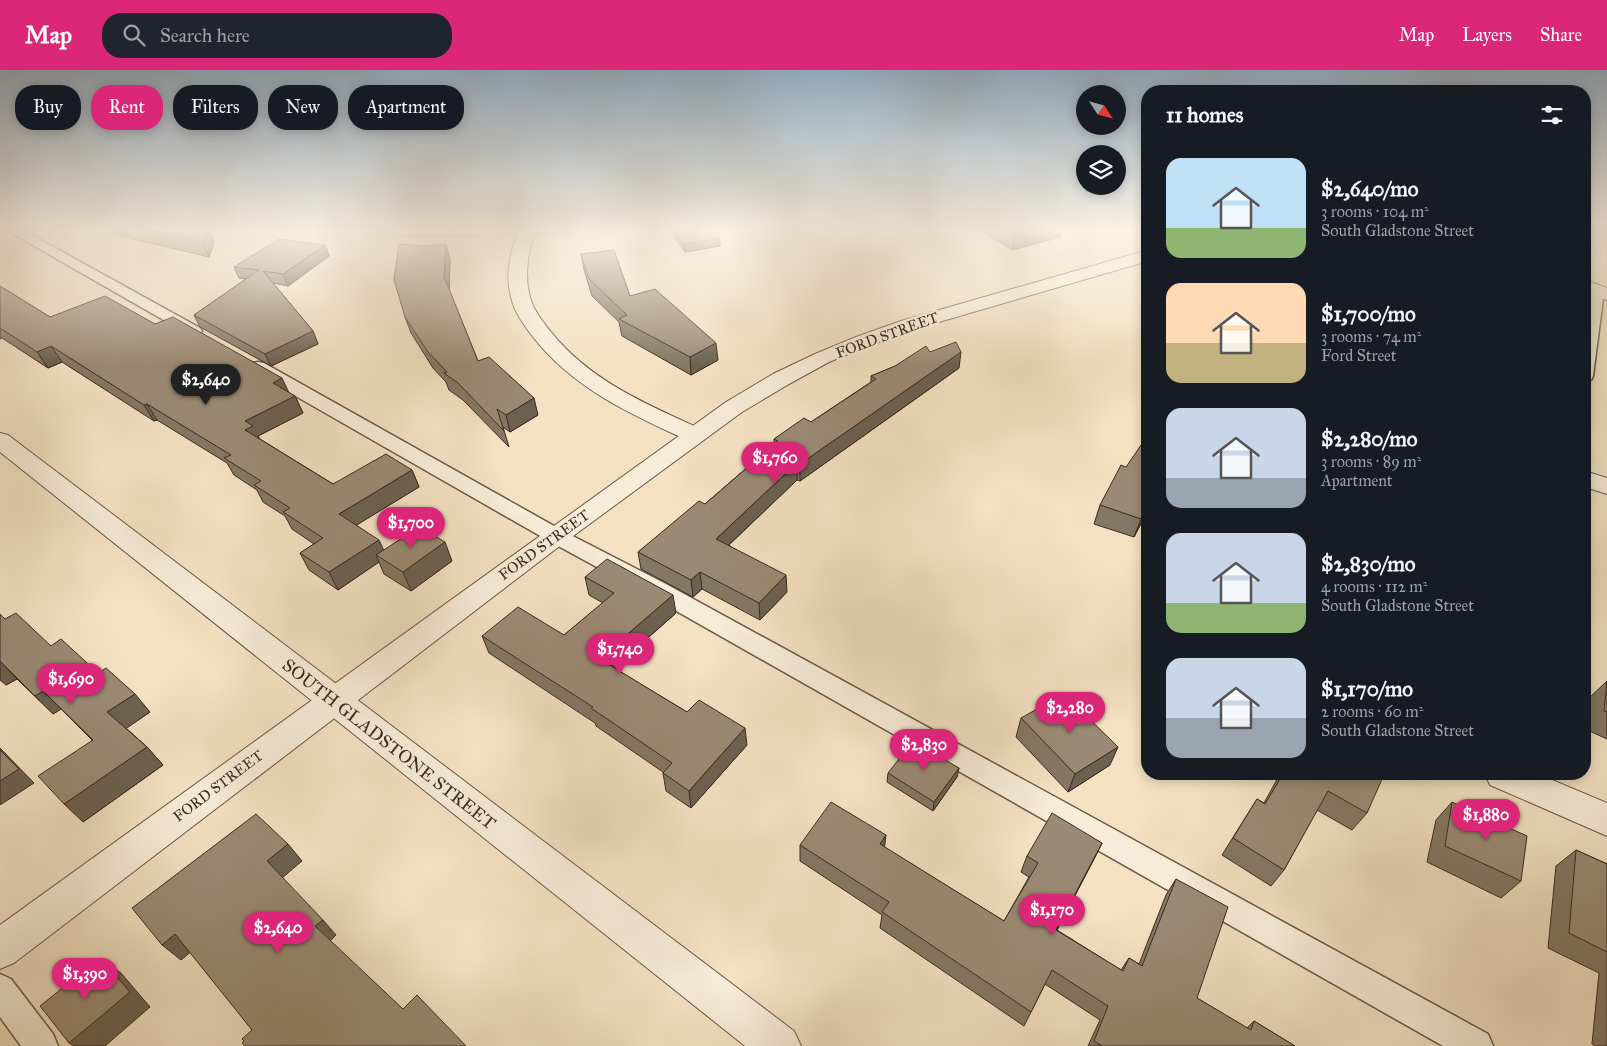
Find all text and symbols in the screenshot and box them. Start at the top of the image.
search box [102,13,452,58]
text: Map [25,20,72,50]
icon: search [120,21,148,49]
text: Search here [160,24,250,47]
text: Map [1399,24,1434,46]
text: Layers [1462,24,1512,46]
text: Share [1540,24,1582,46]
chip: Buy [15,85,81,130]
chip: Rent [91,85,163,130]
chip: Filters [173,85,258,130]
chip: New [268,85,338,130]
chip: Apartment [348,85,464,130]
north arrow [1076,85,1126,135]
map controls [1076,85,1126,195]
icon: filters [1538,101,1566,129]
text: 11 homes [1166,102,1243,128]
button: layers [1076,145,1126,195]
text: $2,640/mo [1321,176,1418,202]
icon: home [1206,178,1266,238]
text: 3 rooms · 104 m² [1321,202,1429,221]
text: South Gladstone Street [1321,221,1474,240]
text: $1,700/mo [1321,301,1416,327]
icon: home [1206,303,1266,363]
street label: FORD STREET [833,308,941,362]
text: 3 rooms · 74 m² [1321,327,1421,346]
text: Ford Street [1321,346,1396,365]
pin: $2,640 [165,364,247,406]
text: $2,640 [182,370,230,389]
text: $2,280/mo [1321,426,1418,452]
icon: home [1206,428,1266,488]
pin: $1,760 [734,442,816,484]
text: $1,760 [752,448,798,467]
text: 3 rooms · 89 m² [1321,452,1421,471]
text: Apartment [1321,471,1393,490]
pin: $1,700 [370,506,452,549]
street label: FORD STREET [495,506,593,584]
text: $1,700 [388,513,434,532]
text: $2,830/mo [1321,551,1416,577]
icon: home [1206,553,1266,613]
text: 4 rooms · 112 m² [1321,577,1427,596]
text: South Gladstone Street [1321,596,1474,615]
pin: $1,740 [579,632,661,675]
text: $1,740 [597,639,643,658]
street label: SOUTH GLADSTONE STREET [278,654,500,834]
pin: $1,690 [30,662,112,705]
text: $1,690 [48,669,94,688]
text: $1,170/mo [1321,676,1413,702]
icon: home [1206,678,1266,738]
pin: $2,280 [1029,692,1111,734]
text: $2,280 [1046,698,1094,717]
text: 2 rooms · 60 m² [1321,702,1423,721]
text: South Gladstone Street [1321,721,1474,740]
pin: $2,830 [883,728,965,771]
text: $2,830 [901,735,947,754]
street label: FORD STREET [169,746,267,826]
pin: $1,880 [1445,798,1527,841]
text: $1,880 [1463,805,1509,824]
pin: $1,170 [1011,894,1093,936]
text: $1,170 [1030,900,1074,919]
pin: $2,640 [237,912,319,954]
text: $2,640 [254,918,302,937]
pin: $1,390 [44,958,126,1000]
text: $1,390 [63,964,107,983]

